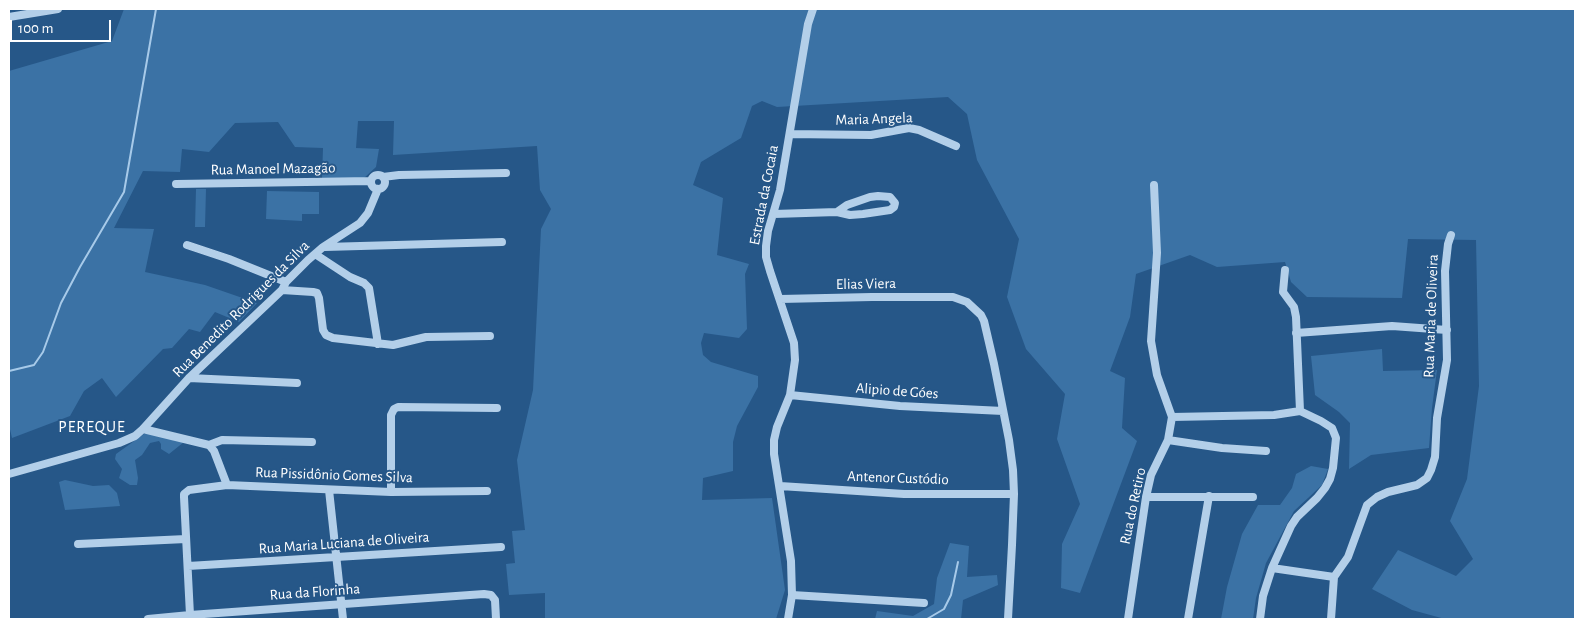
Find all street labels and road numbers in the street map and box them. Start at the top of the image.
street label: Maria Angela [835,109,913,129]
street label: Estrada da Cocaia [745,143,783,247]
street label: Rua Manoel Mazagão [210,159,336,179]
street label: Rua Benedito Rodrigues da Silva [169,237,313,381]
street label: Rua Maria de Oliveira [1420,254,1442,378]
street label: Elias Viera [836,274,896,294]
street label: Alipio de Góes [855,379,939,403]
street label: Rua Pissidônio Gomes Silva [255,463,413,487]
street label: Rua do Retiro [1116,466,1150,546]
street label: Antenor Custódio [847,467,949,489]
street label: Rua Maria Luciana de Oliveira [258,528,430,558]
street label: Rua da Florinha [269,580,361,604]

